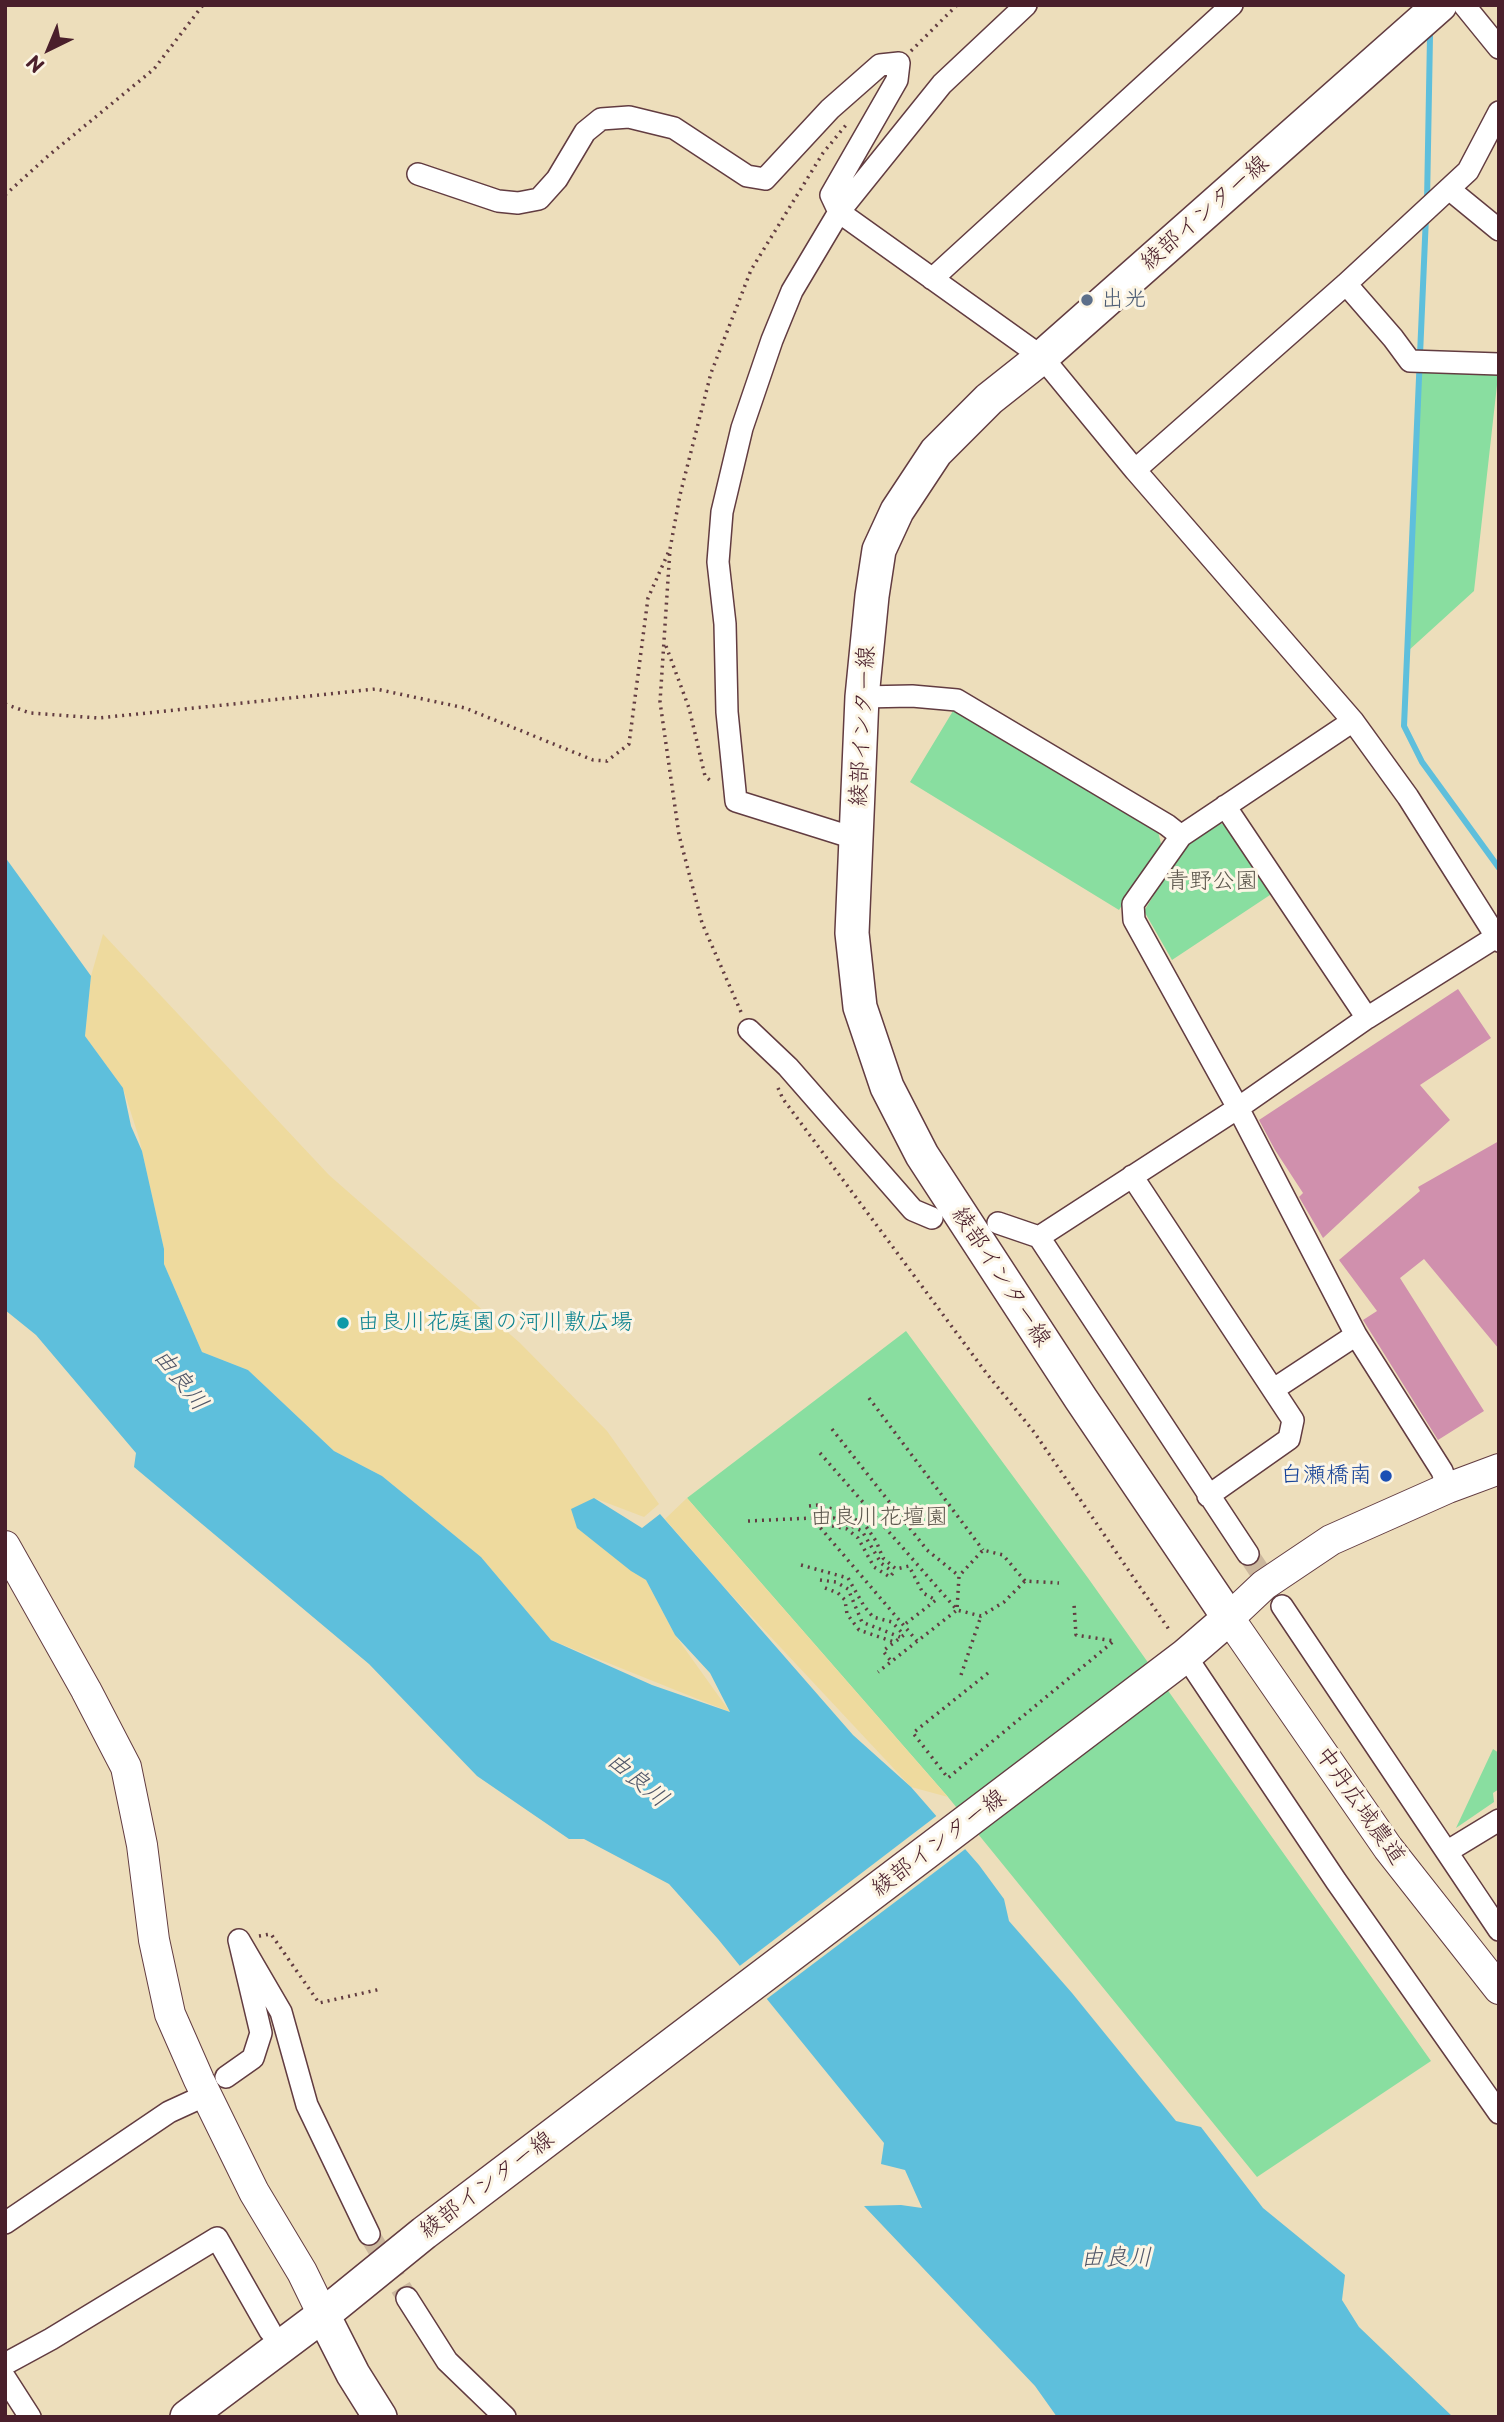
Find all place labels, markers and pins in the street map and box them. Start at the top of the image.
place label: 出光 [1101,286,1147,314]
marker: 出光 [1079,292,1095,308]
place label: 由良川花庭園の河川敷広場 [357,1309,633,1337]
marker: 由良川花庭園の河川敷広場 [335,1315,351,1331]
place label: 白瀬橋南 [1280,1462,1372,1490]
marker: 白瀬橋南 [1378,1468,1394,1484]

